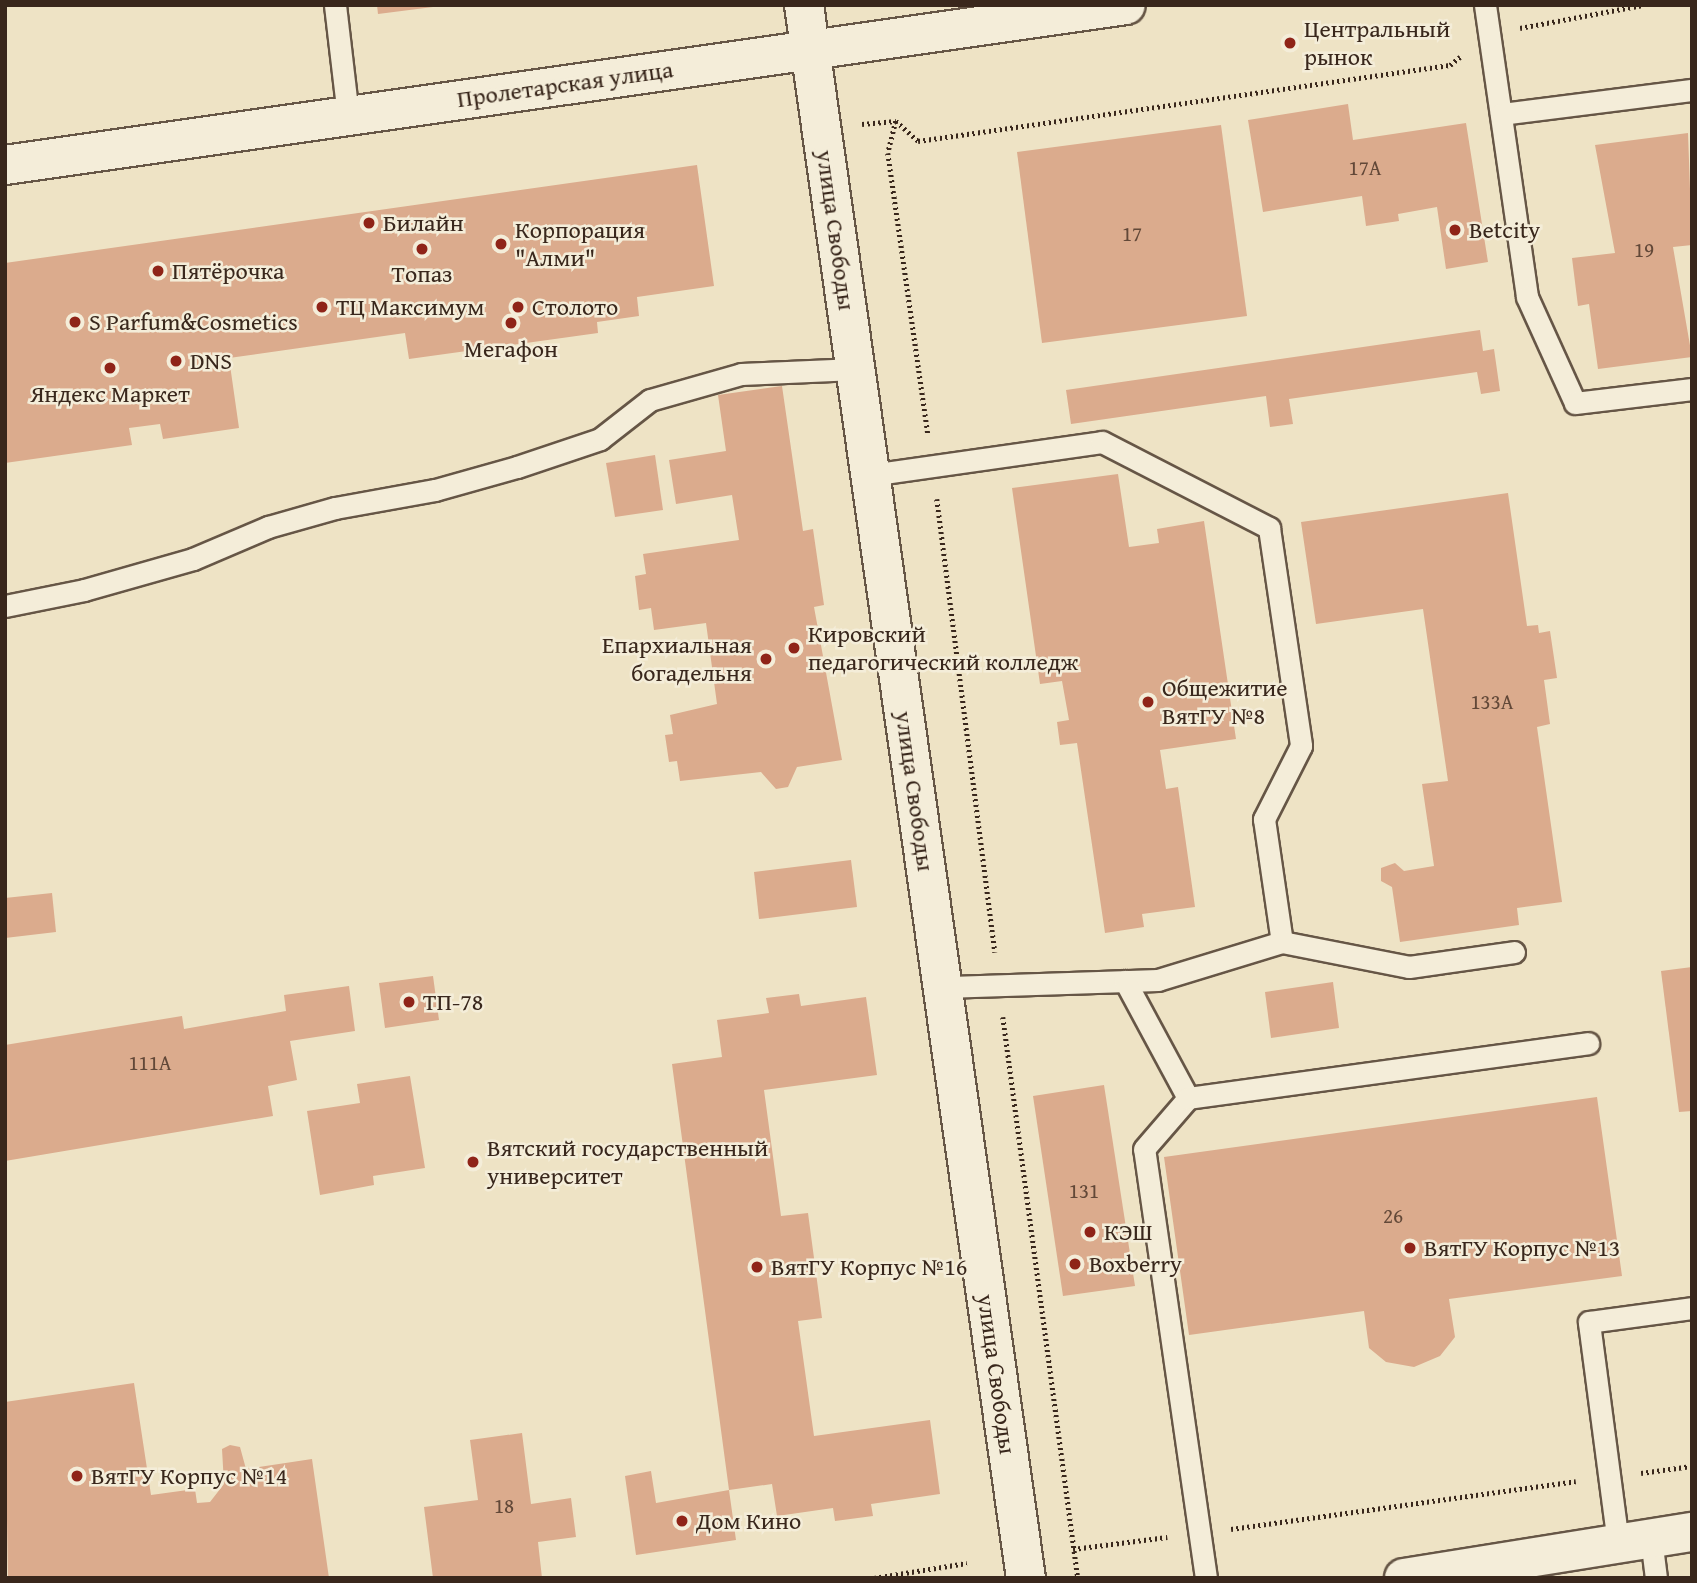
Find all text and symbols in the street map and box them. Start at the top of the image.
place label: Центральный рынок [1304,15,1450,71]
marker: Центральный рынок [1282,35,1298,51]
street label: Пролетарская улица [455,55,675,113]
street label: улица Свободы [811,148,861,312]
house number: 17А [1349,155,1381,181]
place label: Билайн [383,209,464,237]
marker: Билайн [361,215,377,231]
place label: Корпорация "Алми" [515,216,645,272]
place label: Betcity [1469,216,1540,244]
house number: 17 [1122,221,1142,247]
marker: Betcity [1447,222,1463,238]
marker: Корпорация "Алми" [493,236,509,252]
house number: 19 [1634,237,1654,263]
marker: Топаз [414,241,430,257]
place label: Пятёрочка [172,257,284,285]
place label: Топаз [391,260,453,288]
marker: Пятёрочка [150,263,166,279]
place label: ТЦ Максимум [336,293,484,321]
place label: Столото [532,293,618,321]
marker: ТЦ Максимум [314,299,330,315]
marker: Столото [510,299,526,315]
place label: S Parfum&Cosmetics [89,308,298,336]
marker: S Parfum&Cosmetics [67,314,83,330]
marker: Мегафон [503,315,519,331]
place label: Мегафон [464,335,558,363]
place label: DNS [190,347,232,375]
marker: DNS [168,353,184,369]
marker: Яндекс Маркет [102,360,118,376]
place label: Яндекс Маркет [30,380,190,408]
place label: Кировский педагогический колледж [808,620,1078,676]
place label: Епархиальная богадельня [602,631,752,687]
marker: Кировский педагогический колледж [786,640,802,656]
marker: Епархиальная богадельня [758,651,774,667]
place label: Общежитие ВятГУ №8 [1162,674,1288,730]
house number: 133А [1470,689,1514,715]
marker: Общежитие ВятГУ №8 [1140,694,1156,710]
street label: улица Свободы [890,709,940,873]
place label: ТП-78 [423,988,483,1016]
marker: ТП-78 [401,994,417,1010]
house number: 111А [128,1050,172,1076]
place label: Вятский государственный университет [487,1134,768,1190]
marker: Вятский государственный университет [465,1154,481,1170]
house number: 131 [1069,1178,1099,1204]
house number: 26 [1383,1203,1403,1229]
place label: КЭШ [1104,1218,1153,1246]
marker: КЭШ [1082,1224,1098,1240]
place label: ВятГУ Корпус №13 [1424,1234,1620,1262]
marker: ВятГУ Корпус №13 [1402,1240,1418,1256]
place label: Boxberry [1089,1250,1182,1278]
place label: ВятГУ Корпус №16 [771,1253,967,1281]
marker: Boxberry [1067,1256,1083,1272]
marker: ВятГУ Корпус №16 [749,1259,765,1275]
street label: улица Свободы [972,1292,1022,1456]
place label: ВятГУ Корпус №14 [91,1462,287,1490]
marker: ВятГУ Корпус №14 [69,1468,85,1484]
house number: 18 [494,1493,514,1519]
place label: Дом Кино [696,1507,801,1535]
marker: Дом Кино [674,1513,690,1529]

